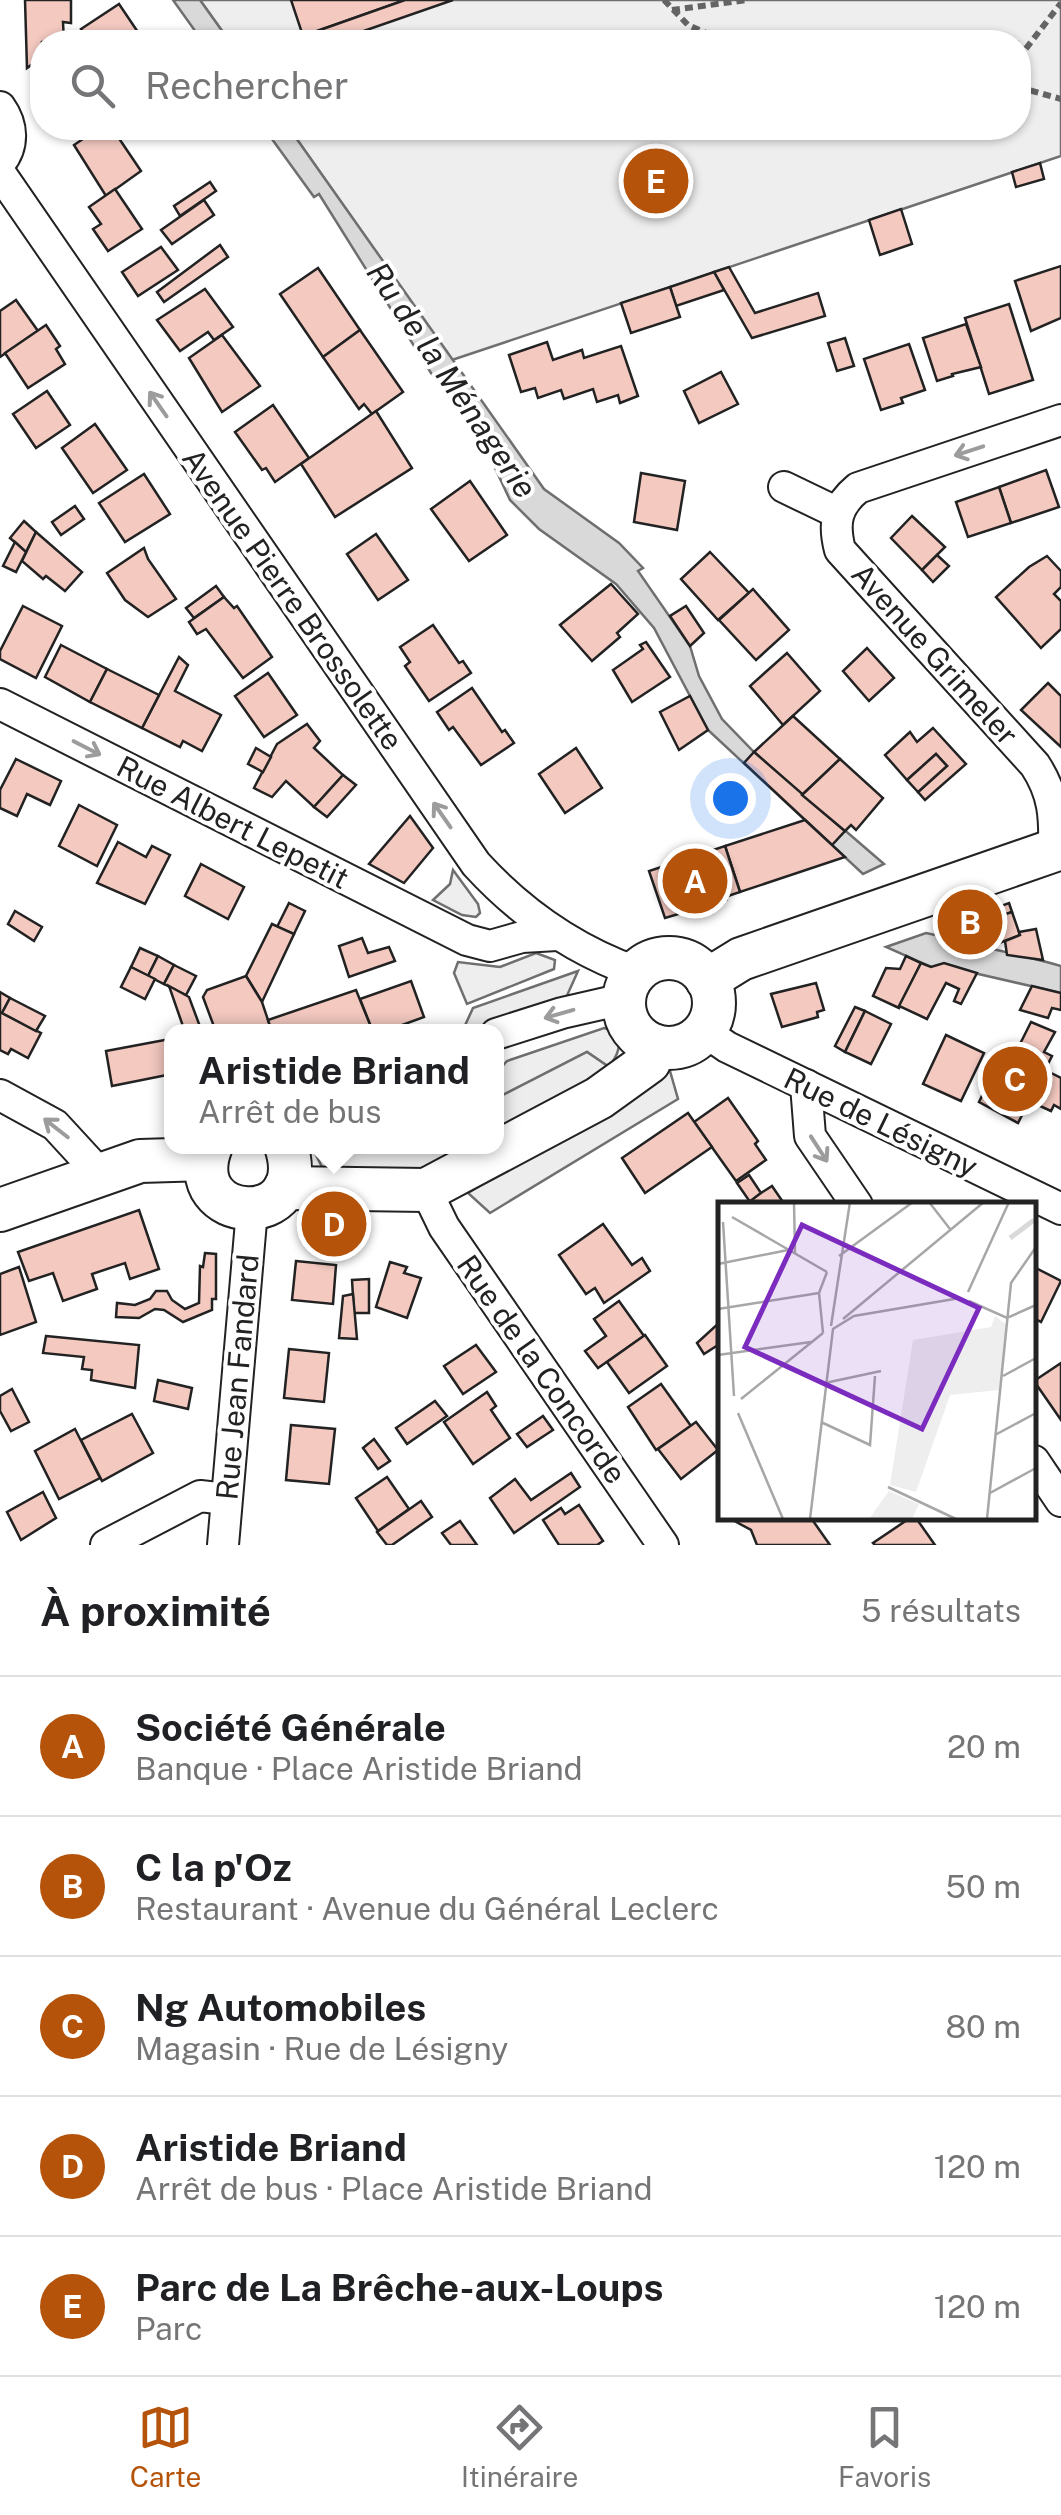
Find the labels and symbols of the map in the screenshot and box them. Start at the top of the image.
pin: E [624,144,688,218]
water label: Ru de la Ménagerie [359,255,545,505]
one-way arrow [148,390,169,418]
street label: Avenue Pierre Brossolette [175,441,411,757]
one-way arrow [953,443,985,461]
street label: Avenue Grimeler [844,556,1026,752]
one-way arrow [71,739,101,758]
street label: Rue Albert Lepetit [111,748,355,896]
your location [705,773,756,824]
one-way arrow [432,801,453,829]
pin: A [662,844,728,918]
pin: B [938,884,1002,960]
one-way arrow [544,1006,575,1024]
pin: C [982,1042,1048,1116]
street label: Rue de Lésigny [778,1060,984,1184]
one-way arrow [43,1118,70,1139]
one-way arrow [809,1135,830,1163]
pin: D [302,1186,366,1262]
inset map [718,1202,1036,1520]
street label: Rue de la Concorde [450,1248,634,1490]
street label: Rue Jean Fandard [208,1253,266,1501]

